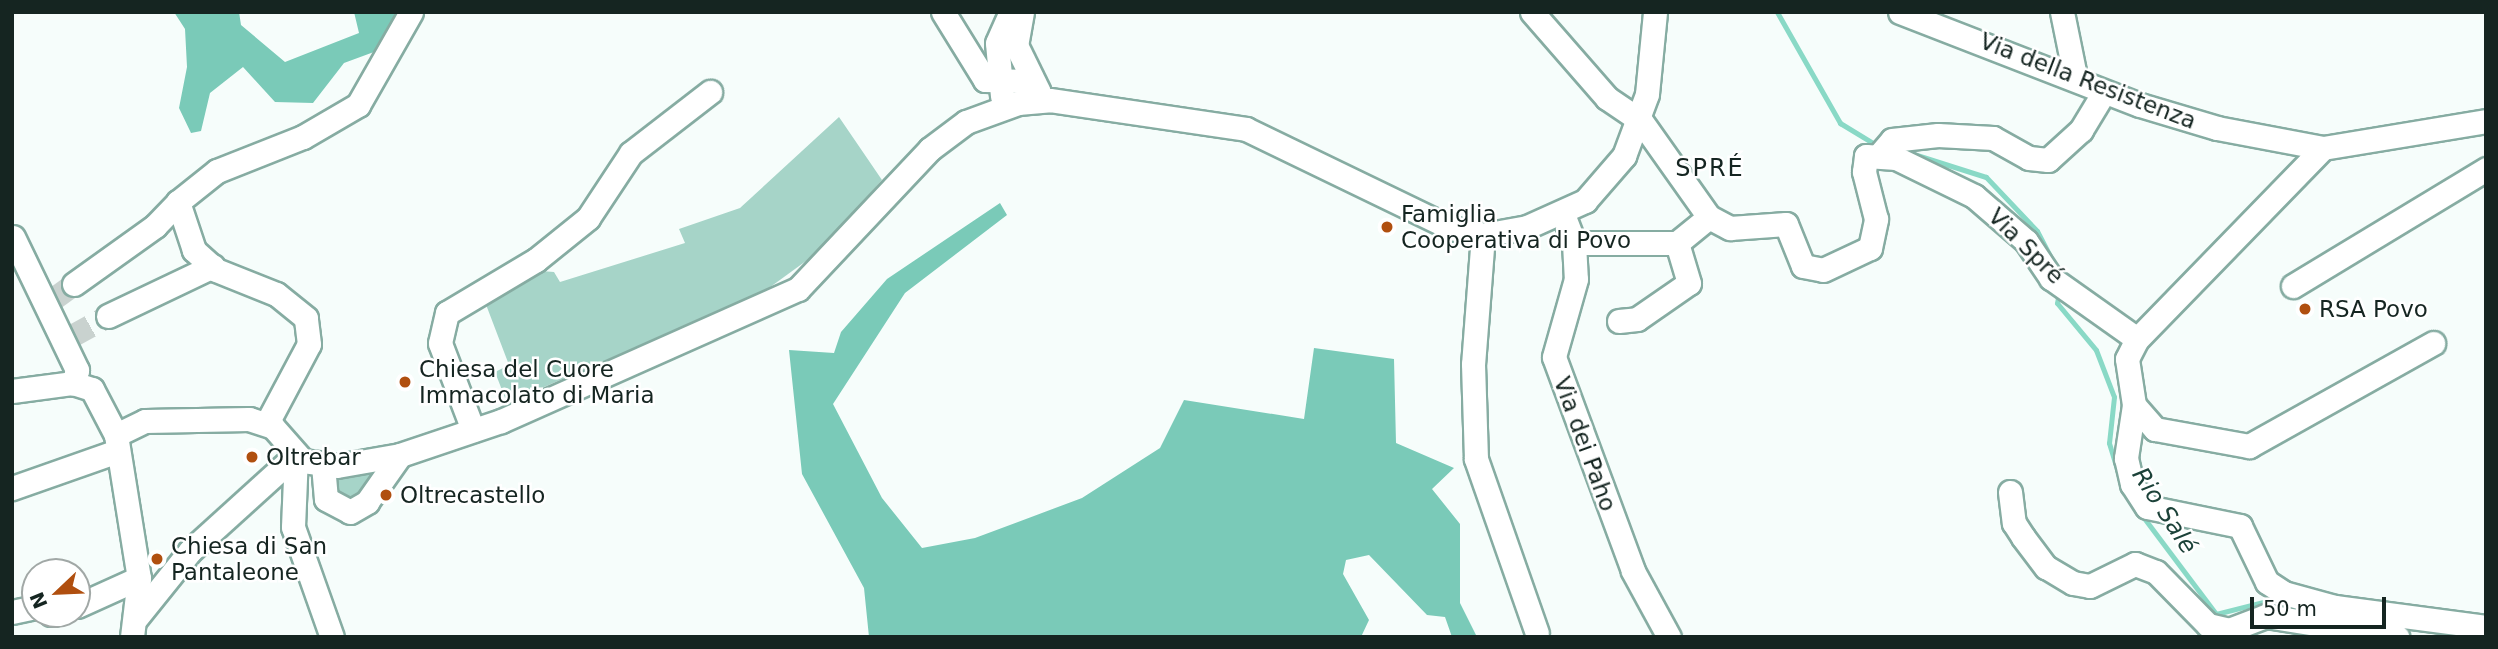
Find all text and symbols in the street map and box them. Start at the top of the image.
street label: Via della Resistenza [1976,27,2200,135]
district label: SPRÉ [1676,155,1744,183]
place label: Famiglia Cooperativa di Povo [1401,200,1631,254]
street label: Via Spré [1983,203,2069,289]
marker: Famiglia Cooperativa di Povo [1379,219,1395,235]
place label: RSA Povo [2319,295,2428,323]
marker: RSA Povo [2297,301,2313,317]
place label: Chiesa del Cuore Immacolato di Maria [419,355,654,409]
street label: Via dei Paho [1548,373,1622,515]
marker: Chiesa del Cuore Immacolato di Maria [397,374,413,390]
place label: Oltrebar [266,443,361,471]
marker: Oltrebar [244,449,260,465]
water label: Rio Salé [2125,462,2203,560]
place label: Oltrecastello [400,481,545,509]
marker: Oltrecastello [378,487,394,503]
place label: Chiesa di San Pantaleone [171,532,327,586]
marker: Chiesa di San Pantaleone [149,551,165,567]
north arrow [21,558,91,628]
scale bar [2253,582,2390,626]
text: N [25,589,52,612]
text: 50 m [2263,597,2317,621]

